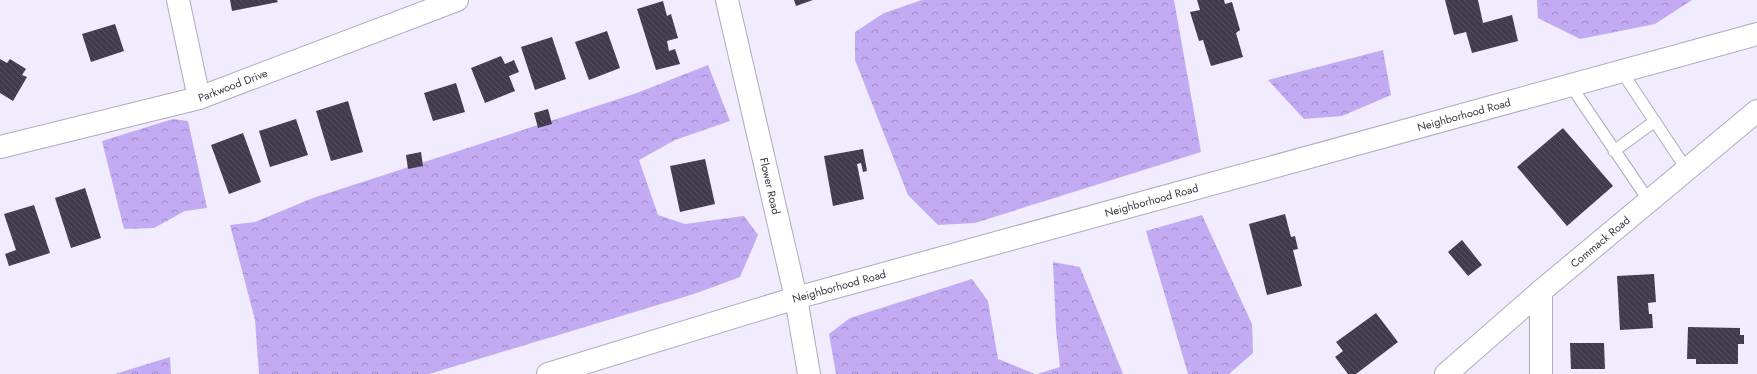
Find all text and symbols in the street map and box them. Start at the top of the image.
street label: Parkwood Drive [196,65,270,106]
street label: Neighborhood Road [1415,94,1512,135]
street label: Flower Road [756,156,784,216]
street label: Neighborhood Road [1103,180,1200,221]
street label: Commack Road [1567,212,1633,271]
street label: Neighborhood Road [790,266,888,307]

